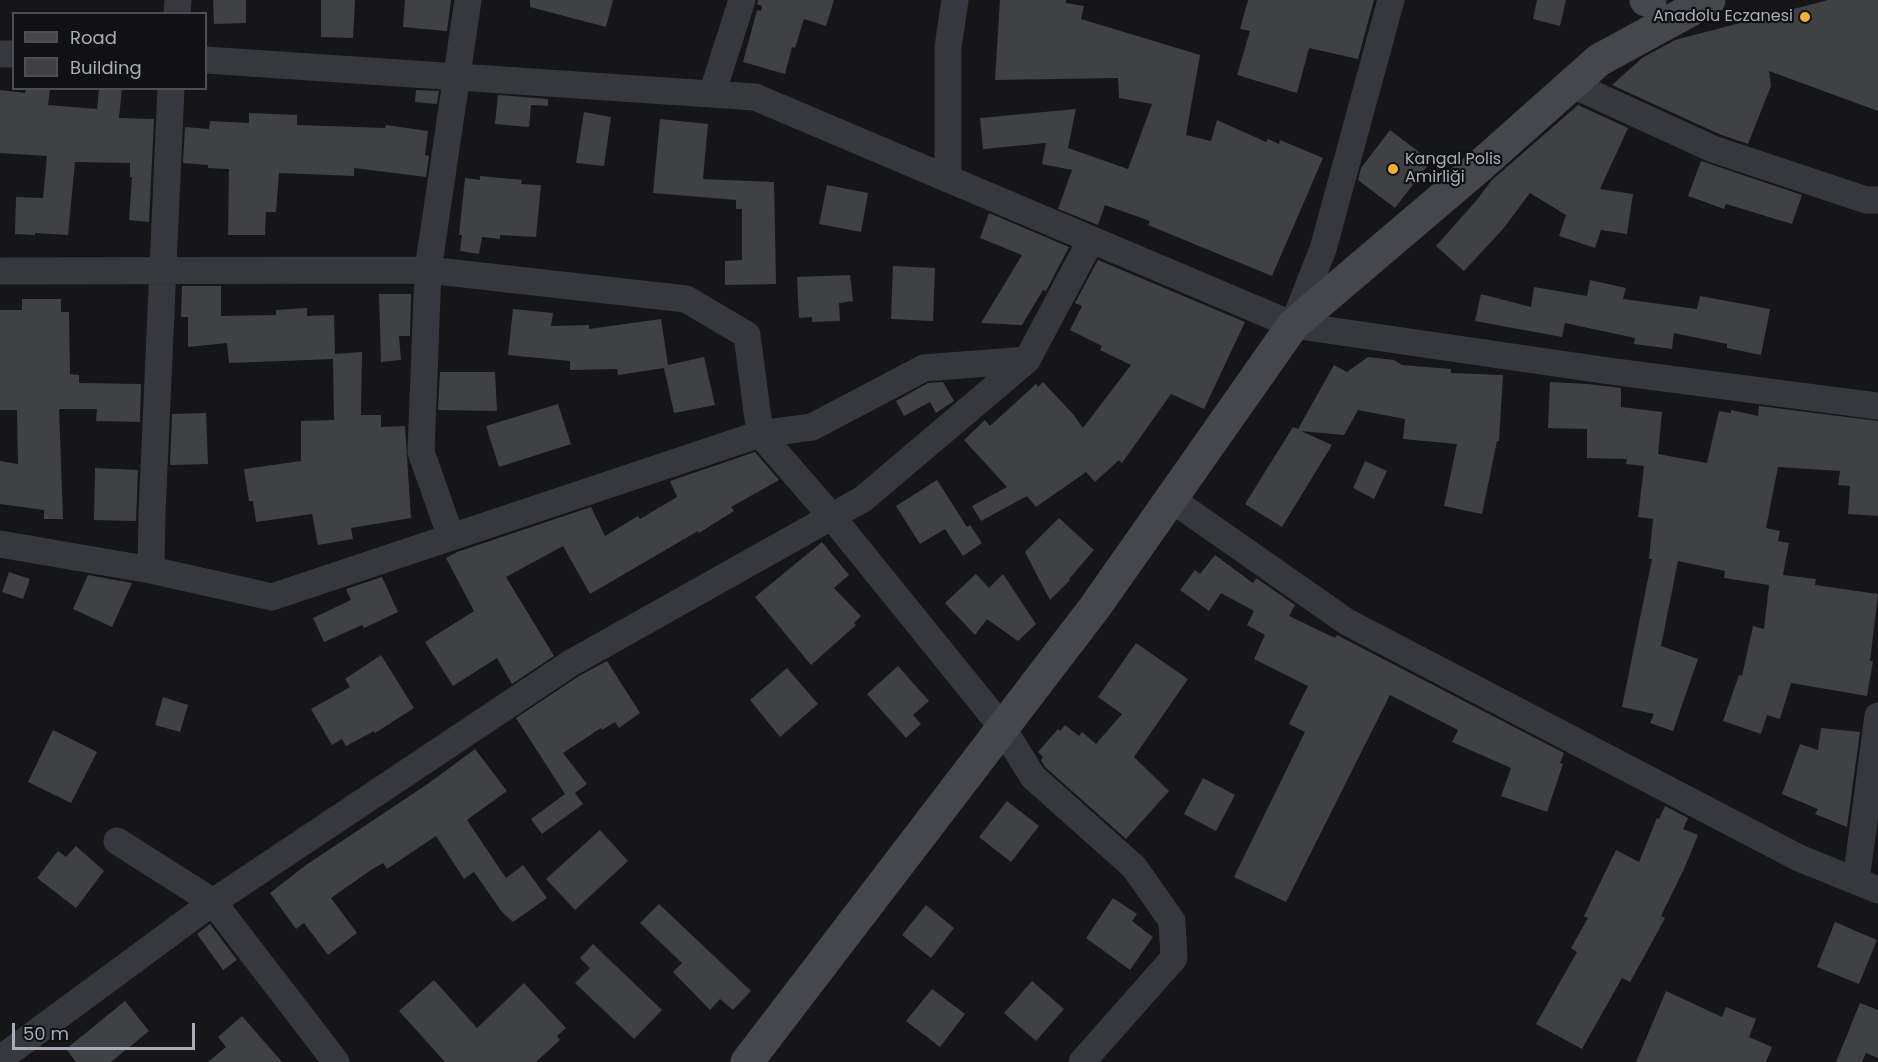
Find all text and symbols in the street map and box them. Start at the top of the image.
place label: Anadolu Eczanesi [1653,7,1793,27]
marker: Anadolu Eczanesi [1798,10,1812,24]
legend [12,12,207,90]
text: Road [70,25,117,50]
text: Building [70,55,142,80]
place label: Kangal Polis Amirliği [1405,150,1501,188]
marker: Kangal Polis Amirliği [1386,162,1400,176]
scale bar [15,1011,198,1049]
text: 50 m [23,1021,69,1046]

